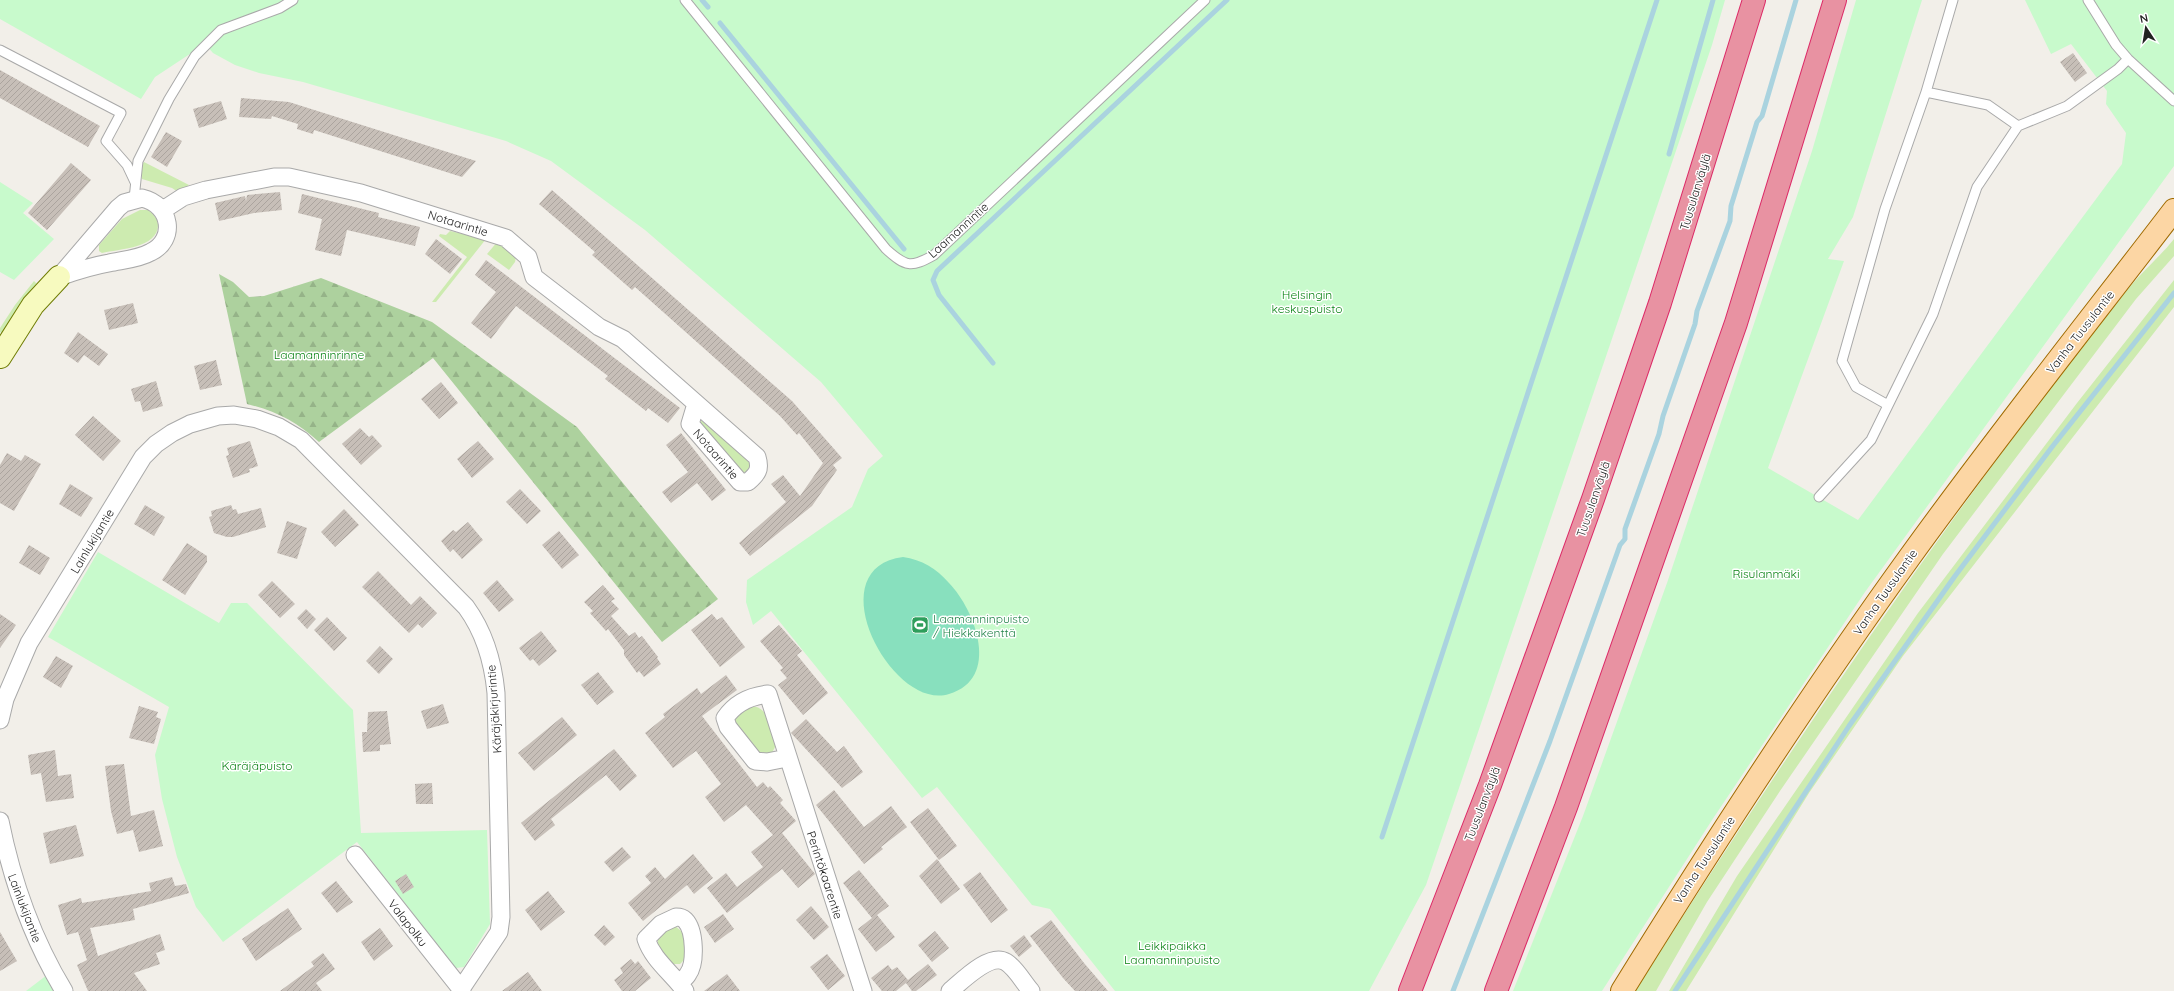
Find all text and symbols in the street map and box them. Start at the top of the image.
north arrow [2126,8,2166,48]
text: N [2139,11,2149,26]
street label: Tuusulanväylä [1676,152,1714,232]
street label: Laamannintie [925,199,991,261]
street label: Notaarintie [426,207,490,239]
park label: Helsingin keskuspuisto [1272,287,1342,316]
street label: Vanha Tuusulantie [2043,287,2117,377]
park label: Laamanninrinne [274,347,364,362]
street label: Notaarintie [690,426,742,483]
street label: Tuusulanväylä [1573,459,1613,539]
street label: Lainlukijantie [67,506,117,576]
street label: Vanha Tuusulantie [1850,546,1920,638]
park label: Risulanmäki [1732,566,1800,581]
place label: Laamanninpuisto / Hiekkakenttä [933,611,1029,640]
sports icon: Laamanninpuisto / Hiekkakenttä [910,615,930,635]
street label: Käräjäkirjurintie [483,664,505,754]
park label: Käräjäpuisto [221,758,293,773]
street label: Tuusulanväylä [1461,764,1503,844]
street label: Vanha Tuusulantie [1670,813,1738,907]
street label: Perintökaarentie [804,829,846,921]
street label: Lainlukijantie [5,871,45,945]
street label: Valapolku [385,896,431,950]
park label: Leikkipaikka Laamanninpuisto [1124,938,1220,967]

